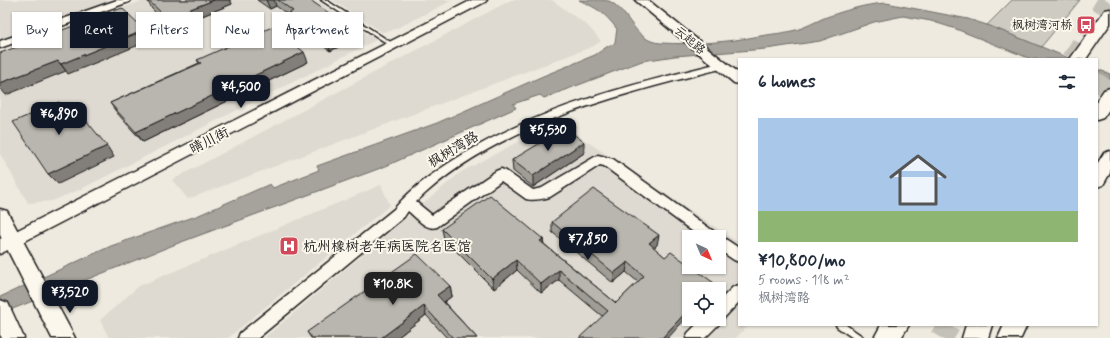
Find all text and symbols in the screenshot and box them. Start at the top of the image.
chip: Buy [12,12,62,48]
chip: Rent [70,12,128,48]
chip: Filters [136,12,203,48]
chip: New [211,12,264,48]
chip: Apartment [272,12,363,48]
bus stop icon: 枫树湾河桥 [1075,14,1097,36]
place label: 枫树湾河桥 [1012,18,1073,34]
street label: 云起路 [670,23,708,58]
text: 6 homes [758,71,816,93]
icon: filters [1056,71,1078,93]
pin: ¥4,500 [208,75,274,109]
text: ¥4,500 [221,79,261,96]
pin: ¥6,890 [26,102,92,136]
text: ¥6,890 [40,106,78,123]
pin: ¥5,530 [515,118,581,152]
text: ¥5,530 [529,122,567,139]
street label: 晴川街 [187,123,232,158]
street label: 枫树湾路 [425,128,482,172]
icon: home [882,144,954,216]
pin: ¥7,850 [555,227,621,261]
north arrow [682,230,726,274]
map controls [682,230,726,326]
text: ¥7,850 [568,231,608,248]
hospital icon: 杭州橡树老年病医院名医馆 [278,235,300,257]
place label: 杭州橡树老年病医院名医馆 [303,238,471,256]
text: ¥10,800/mo [758,250,845,272]
pin: ¥10.8K [360,272,426,306]
text: 5 rooms · 118 m² [758,272,849,289]
text: ¥10.8K [373,276,413,293]
pin: ¥3,520 [37,280,103,314]
button: locate [682,282,726,326]
text: ¥3,520 [51,284,89,301]
text: 枫树湾路 [758,290,810,307]

